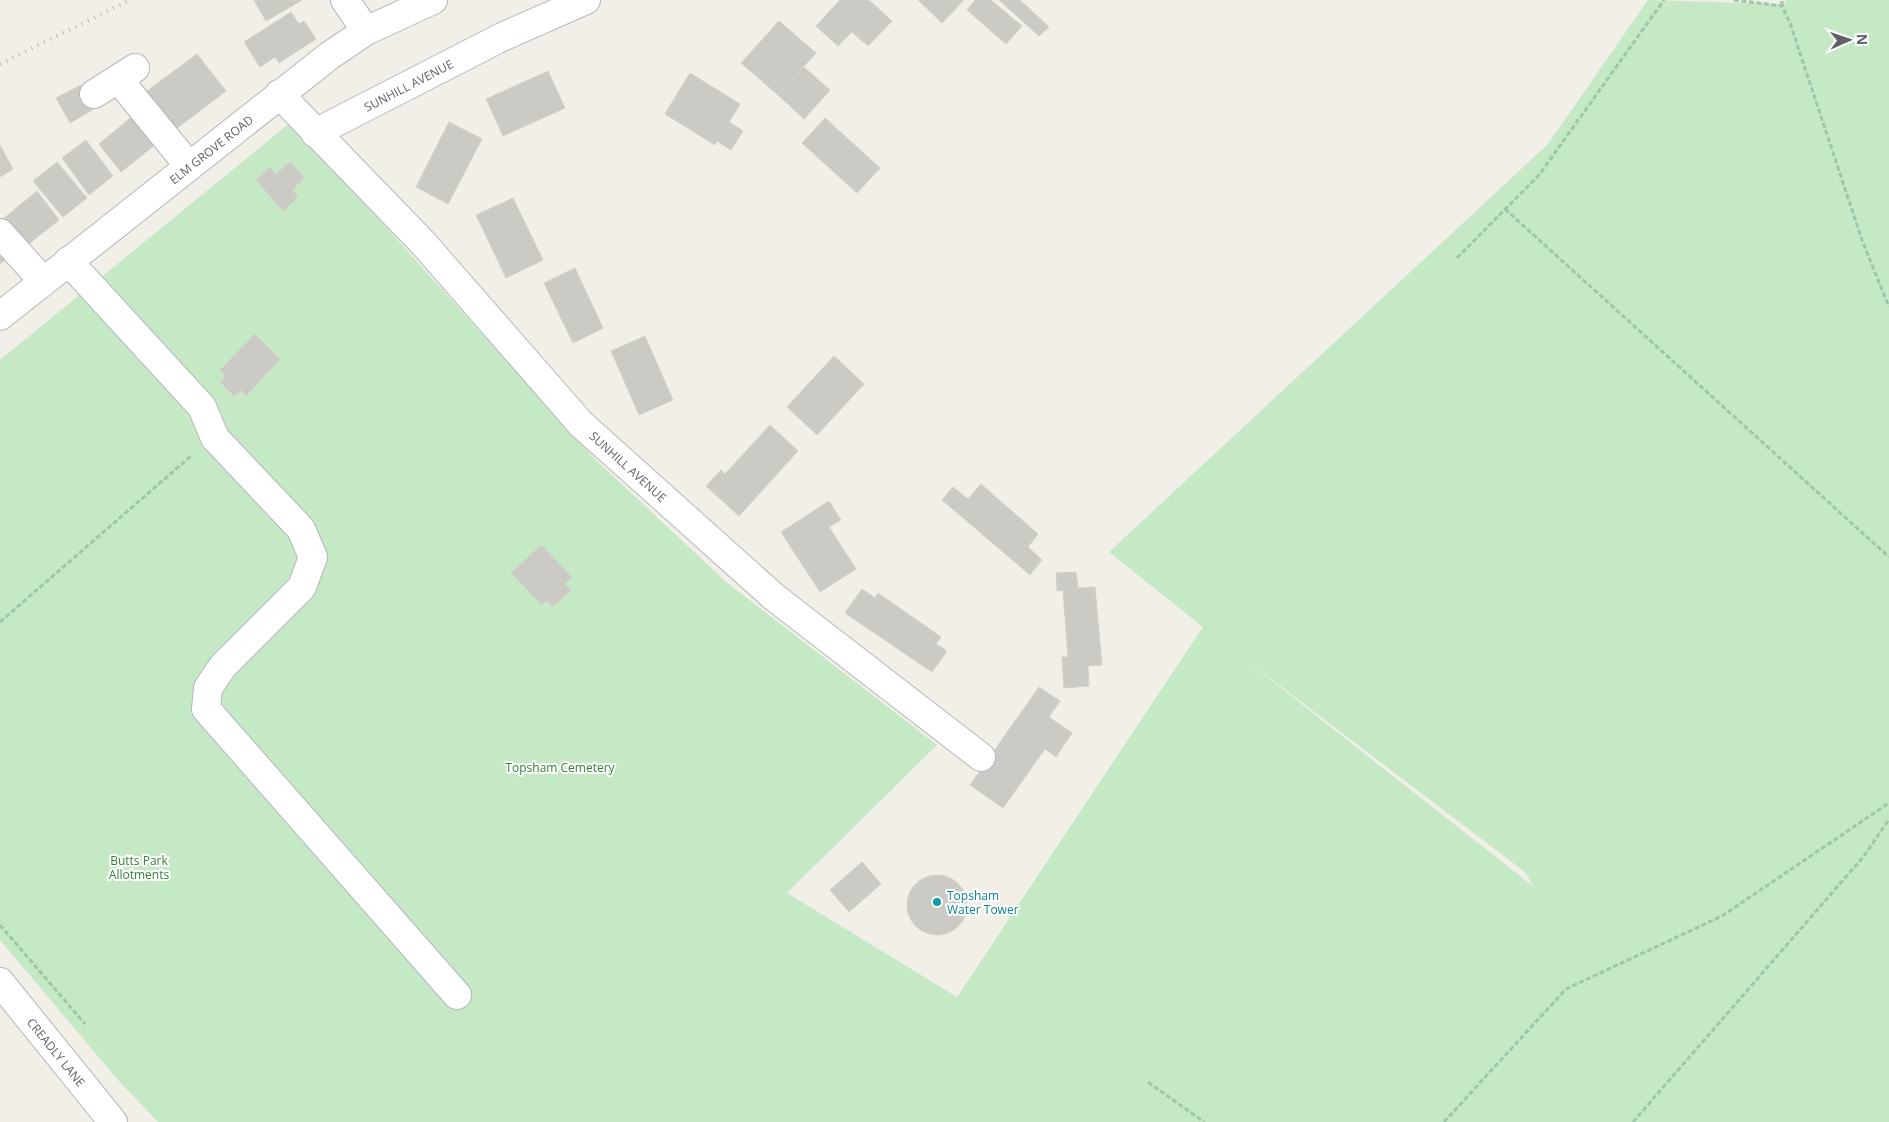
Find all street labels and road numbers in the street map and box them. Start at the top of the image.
street label: SUNHILL AVENUE [361,55,456,115]
street label: ELM GROVE ROAD [166,111,256,188]
street label: SUNHILL AVENUE [586,427,671,505]
street label: CREADLY LANE [24,1014,89,1090]

